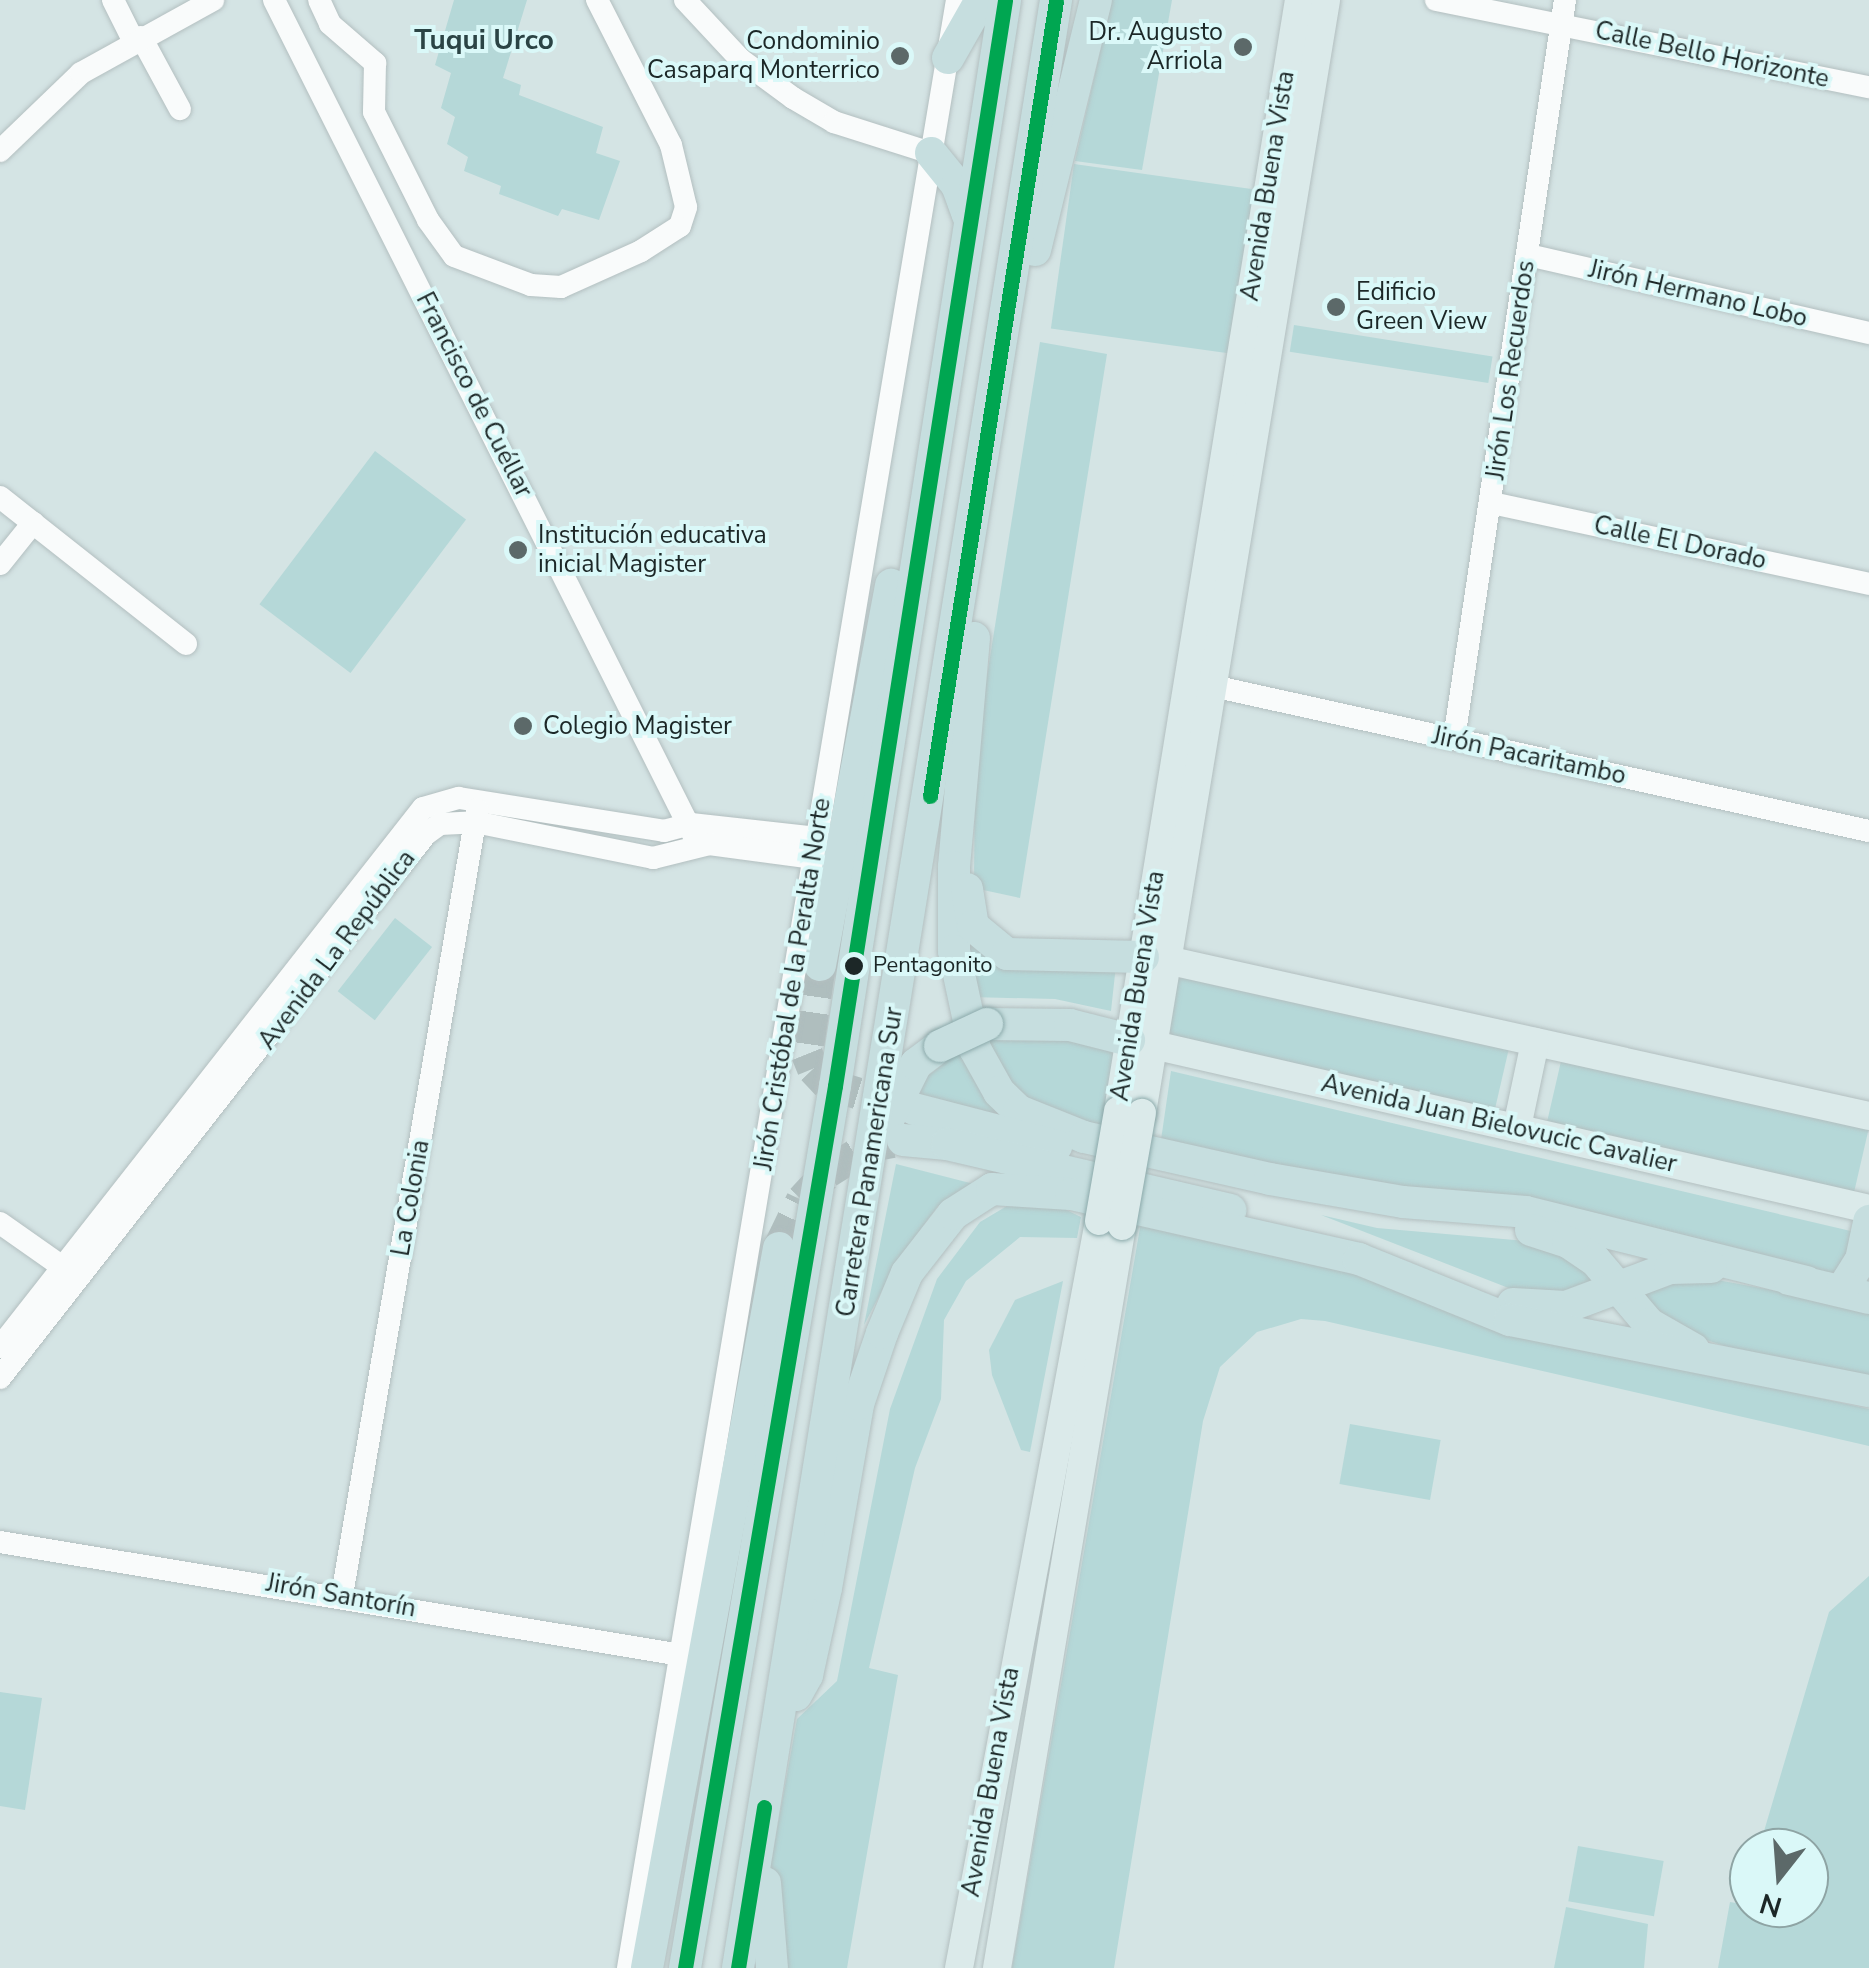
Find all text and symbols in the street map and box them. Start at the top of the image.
street label: Calle Bello Horizonte [1592,16,1832,94]
place label: Dr. Augusto Arriola [1089,18,1223,77]
district label: Tuqui Urco [414,23,554,57]
place label: Condominio Casaparq Monterrico [647,27,880,86]
marker: Dr. Augusto Arriola [1232,36,1254,58]
marker: Condominio Casaparq Monterrico [889,45,911,67]
street label: Avenida Buena Vista [1235,69,1301,303]
street label: Jirón Hermano Lobo [1586,254,1810,334]
street label: Jirón Los Recuerdos [1481,259,1541,481]
place label: Edificio Green View [1356,278,1487,337]
street label: Francisco de Cuéllar [409,288,539,502]
marker: Edificio Green View [1325,296,1347,318]
street label: Calle El Dorado [1591,510,1769,576]
place label: Institución educativa inicial Magister [538,521,767,580]
marker: Institución educativa inicial Magister [507,539,529,561]
place label: Colegio Magister [543,711,732,741]
marker: Colegio Magister [512,715,534,737]
street label: Jirón Pacaritambo [1430,721,1628,791]
street label: Jirón Cristóbal de la Peralta Norte [749,796,837,1172]
street label: Avenida La República [252,844,422,1056]
street label: Avenida Buena Vista [1105,869,1171,1103]
place label: Pentagonito [873,953,993,979]
marker: Pentagonito [844,956,864,976]
street label: Carretera Panamericana Sur [831,1005,909,1319]
street label: Avenida Juan Bielovucic Cavalier [1318,1068,1680,1180]
street label: La Colonia [386,1138,436,1258]
street label: Jirón Santorín [264,1568,418,1624]
street label: Avenida Buena Vista [956,1665,1026,1899]
north arrow [1729,1828,1829,1928]
text: N [1755,1884,1786,1926]

